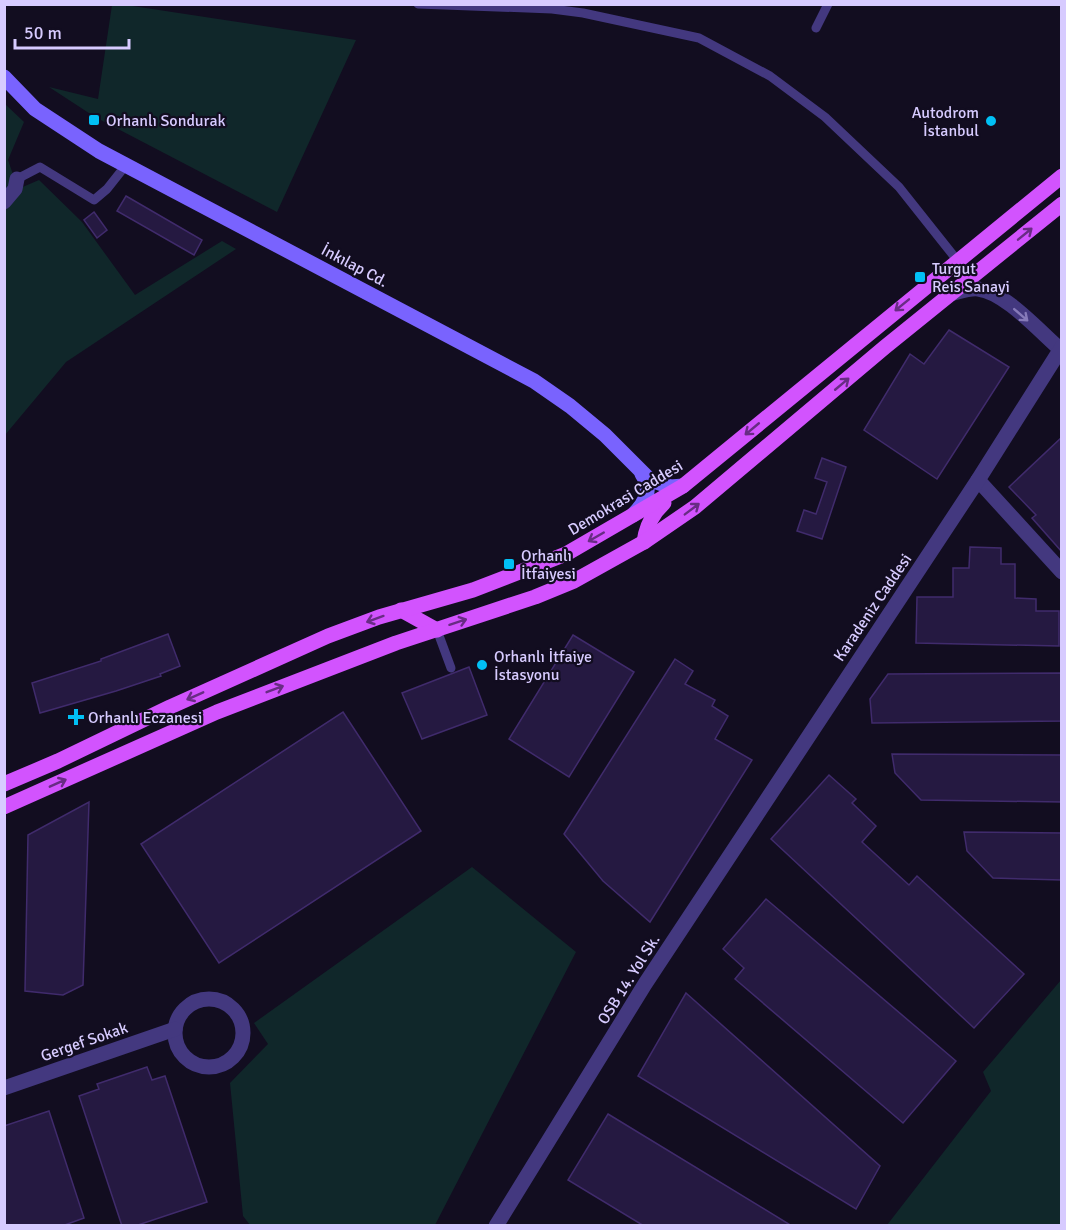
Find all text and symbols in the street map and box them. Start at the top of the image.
scale bar [15,12,129,50]
text: 50 m [24,22,62,44]
place label: Autodrom İstanbul [912,103,979,141]
place label: Orhanlı Sondurak [106,111,226,131]
marker: Orhanlı Sondurak [87,113,101,127]
marker: Autodrom İstanbul [984,114,998,128]
one-way arrow [1017,227,1033,240]
street label: İnkılap Cd. [318,240,391,292]
place label: Turgut Reis Sanayi [932,259,1010,297]
marker: Turgut Reis Sanayi [913,270,927,284]
one-way arrow [894,299,910,312]
one-way arrow [1013,308,1028,322]
one-way arrow [834,377,849,391]
one-way arrow [744,423,760,436]
street label: Demokrasi Caddesi [565,456,686,540]
one-way arrow [684,502,700,515]
one-way arrow [588,531,605,543]
place label: Orhanlı İtfaiyesi [521,546,576,584]
street label: Karadeniz Caddesi [829,550,916,665]
marker: Orhanlı İtfaiyesi [502,557,516,571]
one-way arrow [366,615,385,626]
one-way arrow [449,616,467,627]
place label: Orhanlı İtfaiye İstasyonu [494,647,592,685]
marker: Orhanlı İtfaiye İstasyonu [475,658,489,672]
one-way arrow [266,683,284,694]
one-way arrow [187,691,205,702]
place label: Orhanlı Eczanesi [88,708,202,728]
marker: Orhanlı Eczanesi [69,710,83,724]
one-way arrow [48,777,66,789]
street label: OSB 14. Yol Sk. [593,931,664,1028]
street label: Gergef Sokak [38,1018,130,1066]

